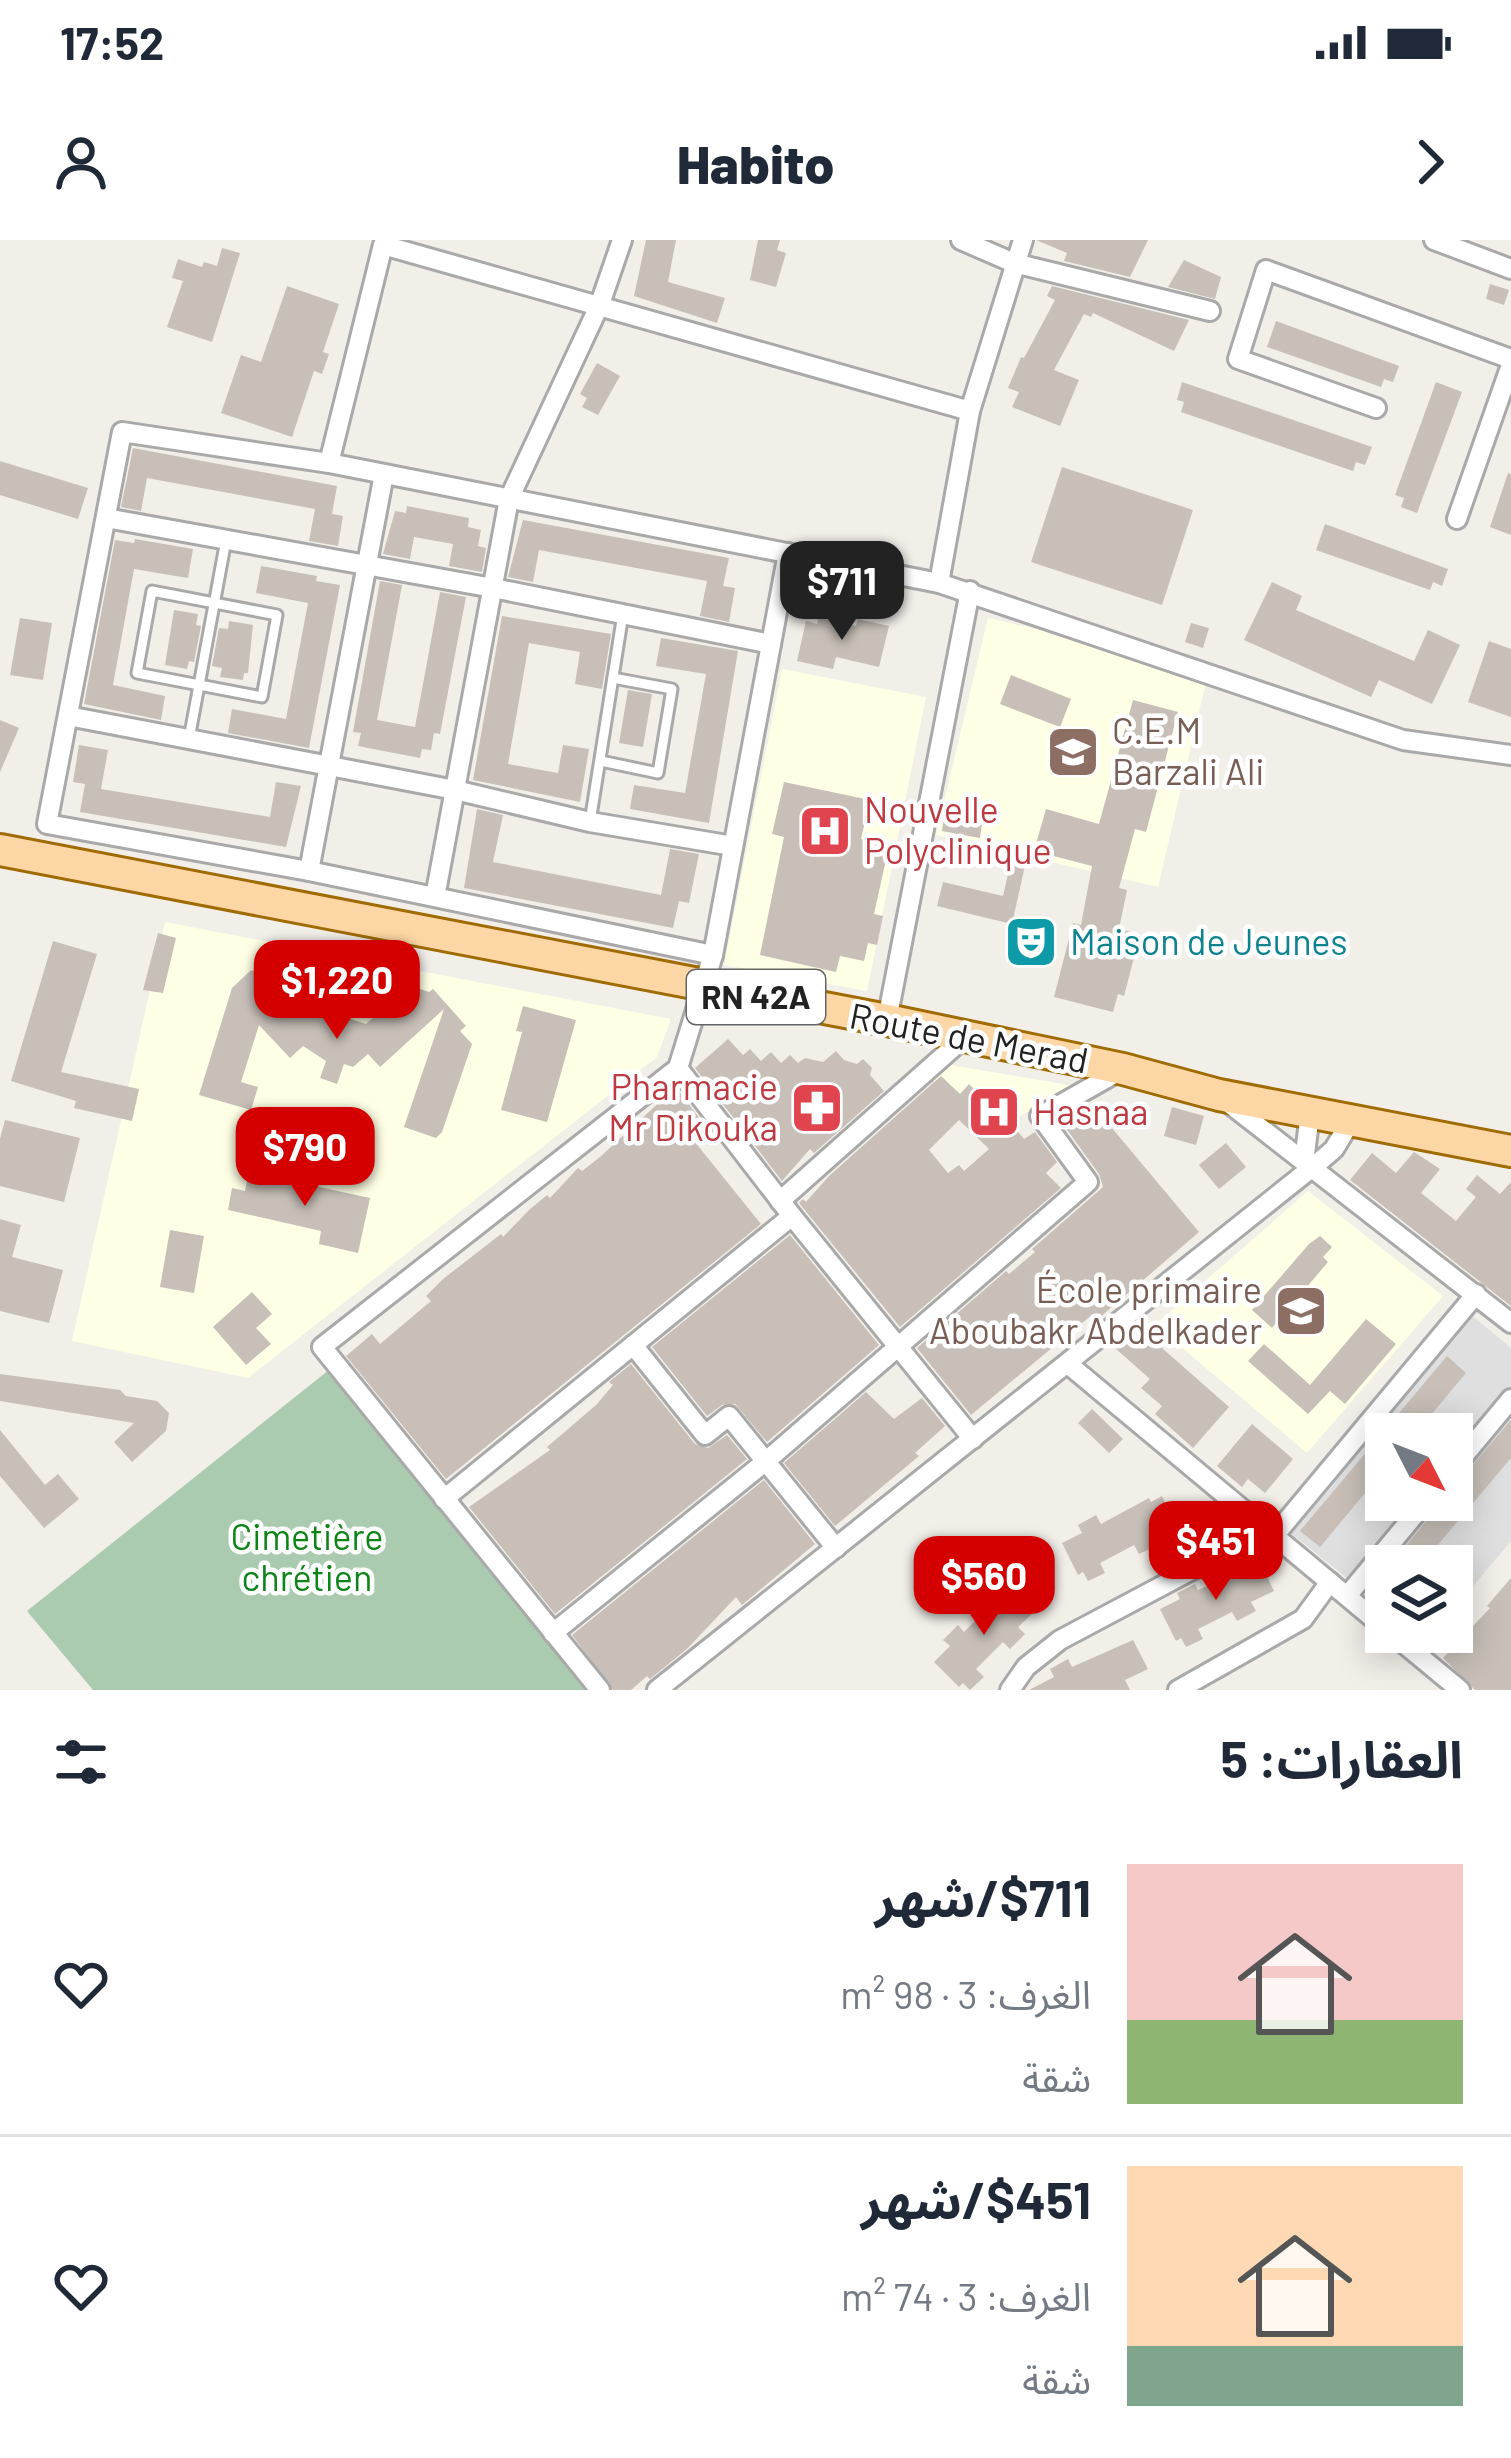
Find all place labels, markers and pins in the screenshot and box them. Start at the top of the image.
pin: $711 [771,541,913,643]
place label: C.E.M Barzali Ali [1112,708,1264,792]
school or university icon: C.E.M Barzali Ali [1045,724,1101,780]
place label: Nouvelle Polyclinique [864,787,1052,871]
hospital icon: Nouvelle Polyclinique [797,803,853,859]
theatre icon: Maison de Jeunes [1003,914,1059,970]
place label: Maison de Jeunes [1070,919,1348,962]
pin: $1,220 [239,940,435,1042]
place label: Pharmacie Mr Dikouka [608,1064,778,1148]
pharmacy icon: Pharmacie Mr Dikouka [789,1080,845,1136]
hospital icon: Hasnaa [966,1084,1022,1140]
place label: Hasnaa [1033,1089,1148,1132]
pin: $790 [234,1107,376,1209]
place label: École primaire Aboubakr Abdelkader [929,1267,1262,1351]
school or university icon: École primaire Aboubakr Abdelkader [1273,1283,1329,1339]
pin: $451 [1145,1501,1287,1603]
pin: $560 [913,1536,1055,1638]

